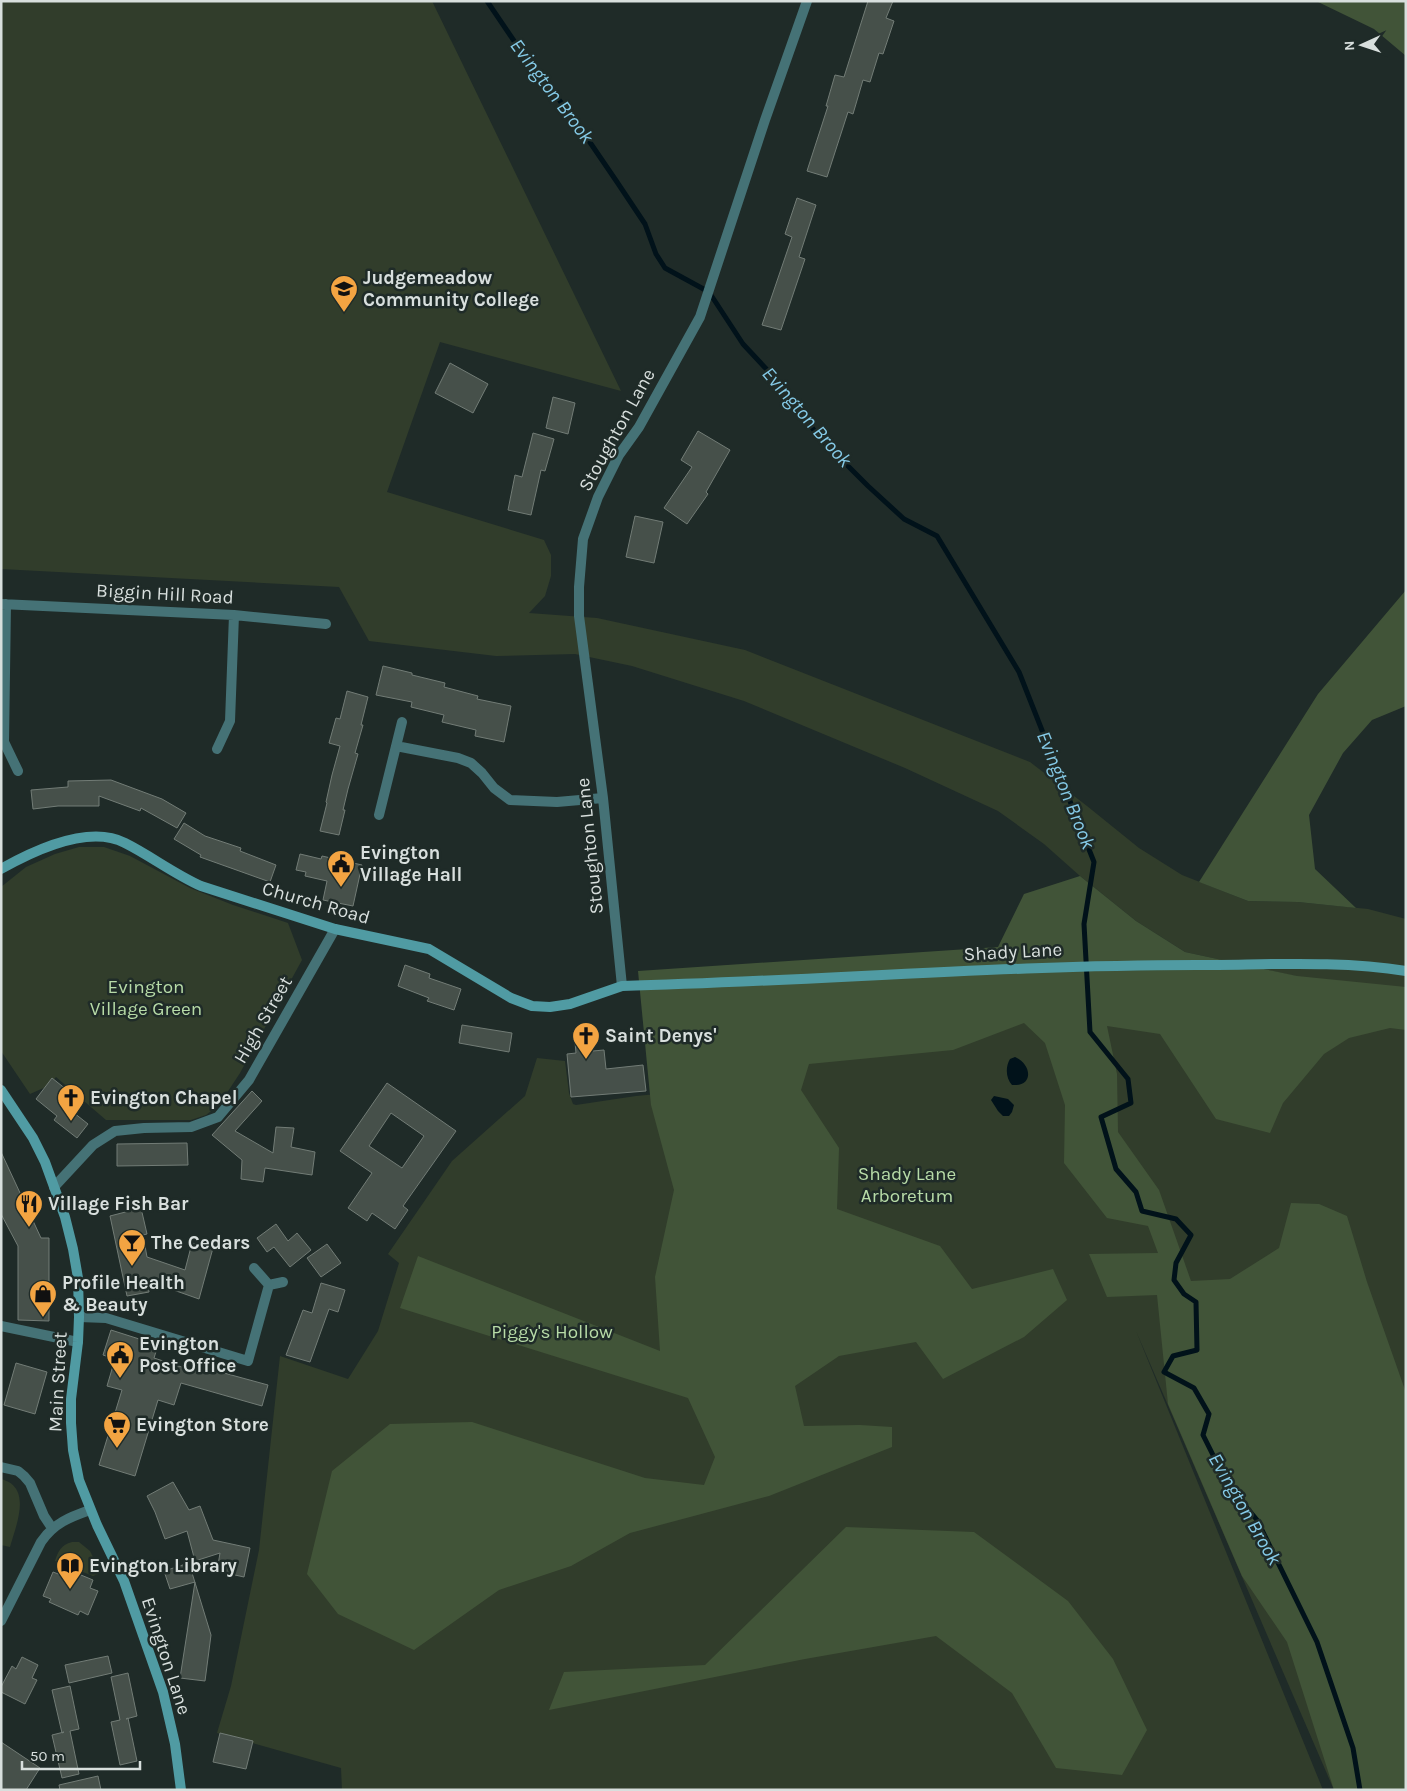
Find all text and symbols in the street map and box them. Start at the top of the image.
north arrow [1337,20,1387,70]
water label: Evington Brook [505,34,599,149]
text: N [1341,40,1358,51]
place label: Judgemeadow Community College [363,267,539,311]
school or university icon: Judgemeadow Community College [329,274,359,313]
water label: Evington Brook [757,362,857,472]
street label: Stoughton Lane [574,365,660,495]
street label: Biggin Hill Road [96,579,234,609]
water label: Evington Brook [1032,728,1100,853]
street label: Stoughton Lane [572,777,608,915]
place label: Evington Village Hall [360,842,462,886]
public building icon: Evington Village Hall [326,849,356,888]
street label: Church Road [260,877,372,929]
street label: Shady Lane [963,938,1063,966]
street label: High Street [229,972,297,1068]
park label: Evington Village Green [90,976,202,1020]
church icon: Saint Denys' [571,1021,601,1060]
place label: Saint Denys' [605,1025,717,1047]
church icon: Evington Chapel [56,1083,86,1122]
place label: Evington Chapel [90,1087,237,1109]
park label: Shady Lane Arboretum [858,1163,956,1207]
restaurant icon: Village Fish Bar [14,1189,44,1228]
place label: Village Fish Bar [48,1193,189,1215]
bar icon: The Cedars [117,1228,147,1267]
place label: The Cedars [151,1232,250,1254]
place label: Profile Health & Beauty [62,1272,185,1316]
shop icon: Profile Health & Beauty [28,1279,58,1318]
park label: Piggy's Hollow [491,1321,613,1343]
street label: Main Street [44,1331,72,1433]
place label: Evington Post Office [139,1333,236,1377]
public building icon: Evington Post Office [105,1340,135,1379]
supermarket icon: Evington Store [102,1410,132,1449]
place label: Evington Store [136,1414,269,1436]
water label: Evington Brook [1204,1449,1287,1570]
library icon: Evington Library [55,1551,85,1590]
place label: Evington Library [89,1555,237,1577]
street label: Evington Lane [137,1595,195,1717]
scale bar [22,1738,140,1770]
text: 50 m [30,1747,65,1765]

